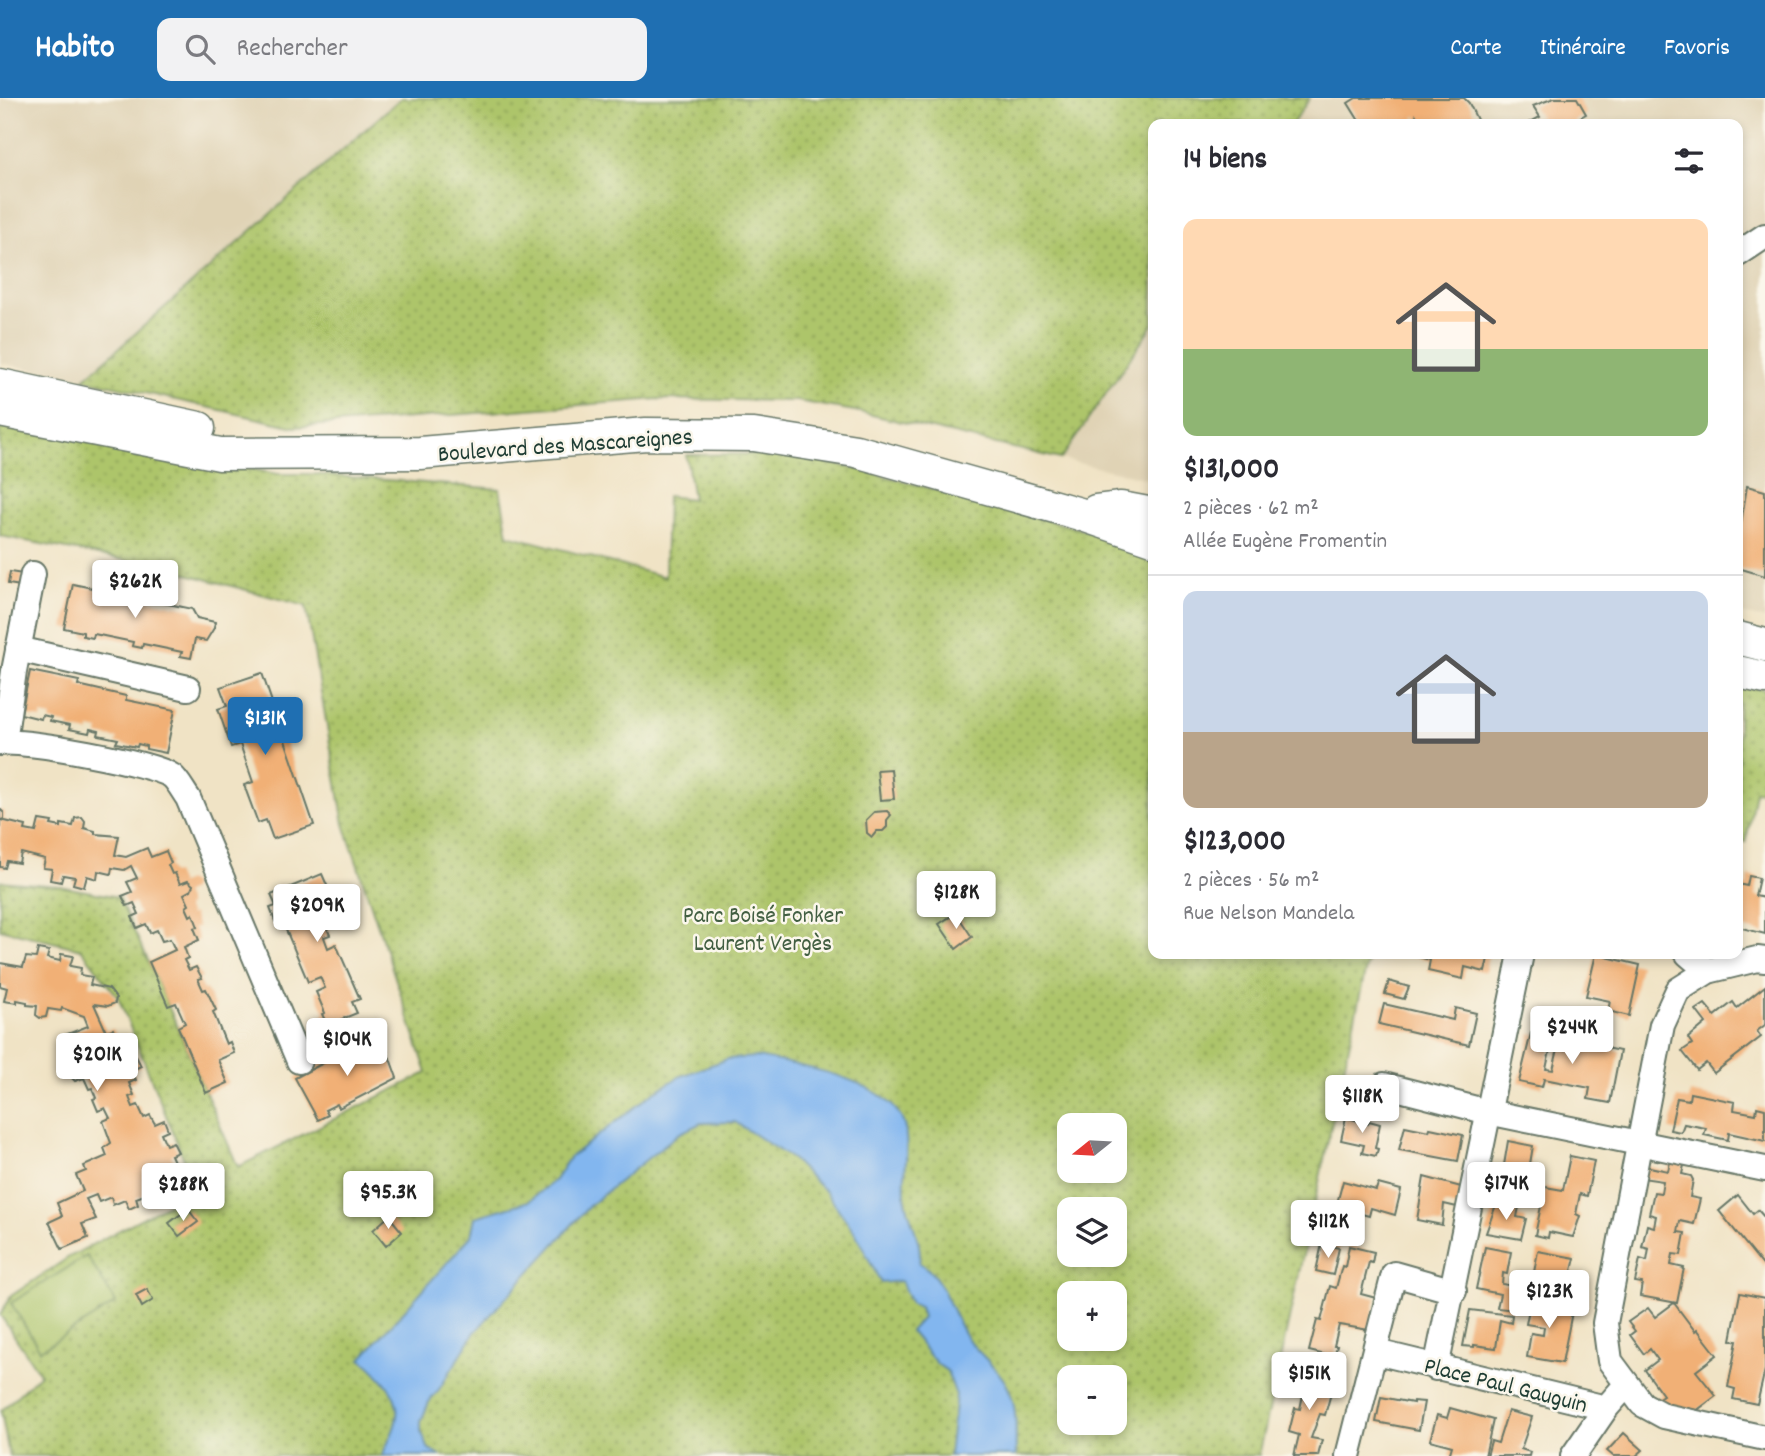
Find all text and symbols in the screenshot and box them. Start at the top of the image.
search box [157,18,647,81]
text: Habito [35,26,115,73]
icon: search [181,30,219,68]
text: Rechercher [237,31,348,68]
text: Carte [1450,32,1502,66]
text: Itinéraire [1540,32,1626,66]
text: Favoris [1664,32,1730,66]
text: 14 biens [1183,140,1267,183]
icon: filters [1670,142,1708,180]
icon: home [1383,264,1509,390]
street label: Boulevard des Mascareignes [437,421,694,473]
text: $131,000 [1183,450,1279,493]
text: 2 pièces · 62 m² [1183,493,1319,526]
text: Allée Eugène Fromentin [1183,526,1387,559]
pin: $262K [86,560,184,620]
text: $262K [108,566,162,599]
icon: home [1383,636,1509,762]
pin: $131K [216,698,314,757]
text: $131K [244,703,286,736]
text: $123,000 [1183,822,1286,865]
text: 2 pièces · 56 m² [1183,865,1319,898]
pin: $128K [907,872,1005,931]
text: $128K [933,877,979,910]
pin: $209K [268,884,366,944]
text: $209K [289,890,345,923]
text: Rue Nelson Mandela [1183,898,1354,931]
park label: Parc Boisé Fonker Laurent Vergès [683,900,843,962]
pin: $244K [1523,1006,1621,1066]
text: $244K [1546,1012,1598,1045]
pin: $104K [298,1018,396,1078]
text: $104K [322,1024,372,1057]
pin: $201K [48,1034,146,1093]
text: $201K [72,1039,122,1072]
pin: $118K [1313,1076,1411,1135]
text: $118K [1341,1081,1383,1114]
north arrow [1057,1113,1127,1183]
map controls [1057,1113,1127,1435]
pin: $174K [1457,1162,1555,1222]
pin: $288K [134,1164,232,1223]
text: $174K [1483,1168,1529,1201]
text: $288K [158,1169,208,1202]
pin: $95.3K [331,1172,445,1231]
text: $95.3K [359,1177,417,1210]
button: layers [1057,1197,1127,1267]
pin: $112K [1279,1200,1377,1260]
text: $112K [1307,1206,1349,1239]
pin: $123K [1500,1270,1598,1330]
text: $123K [1525,1276,1573,1309]
button: + [1057,1281,1127,1351]
street label: Place Paul Gauguin [1420,1350,1591,1424]
pin: $151K [1260,1352,1358,1412]
text: $151K [1287,1358,1331,1391]
button: − [1057,1365,1127,1435]

